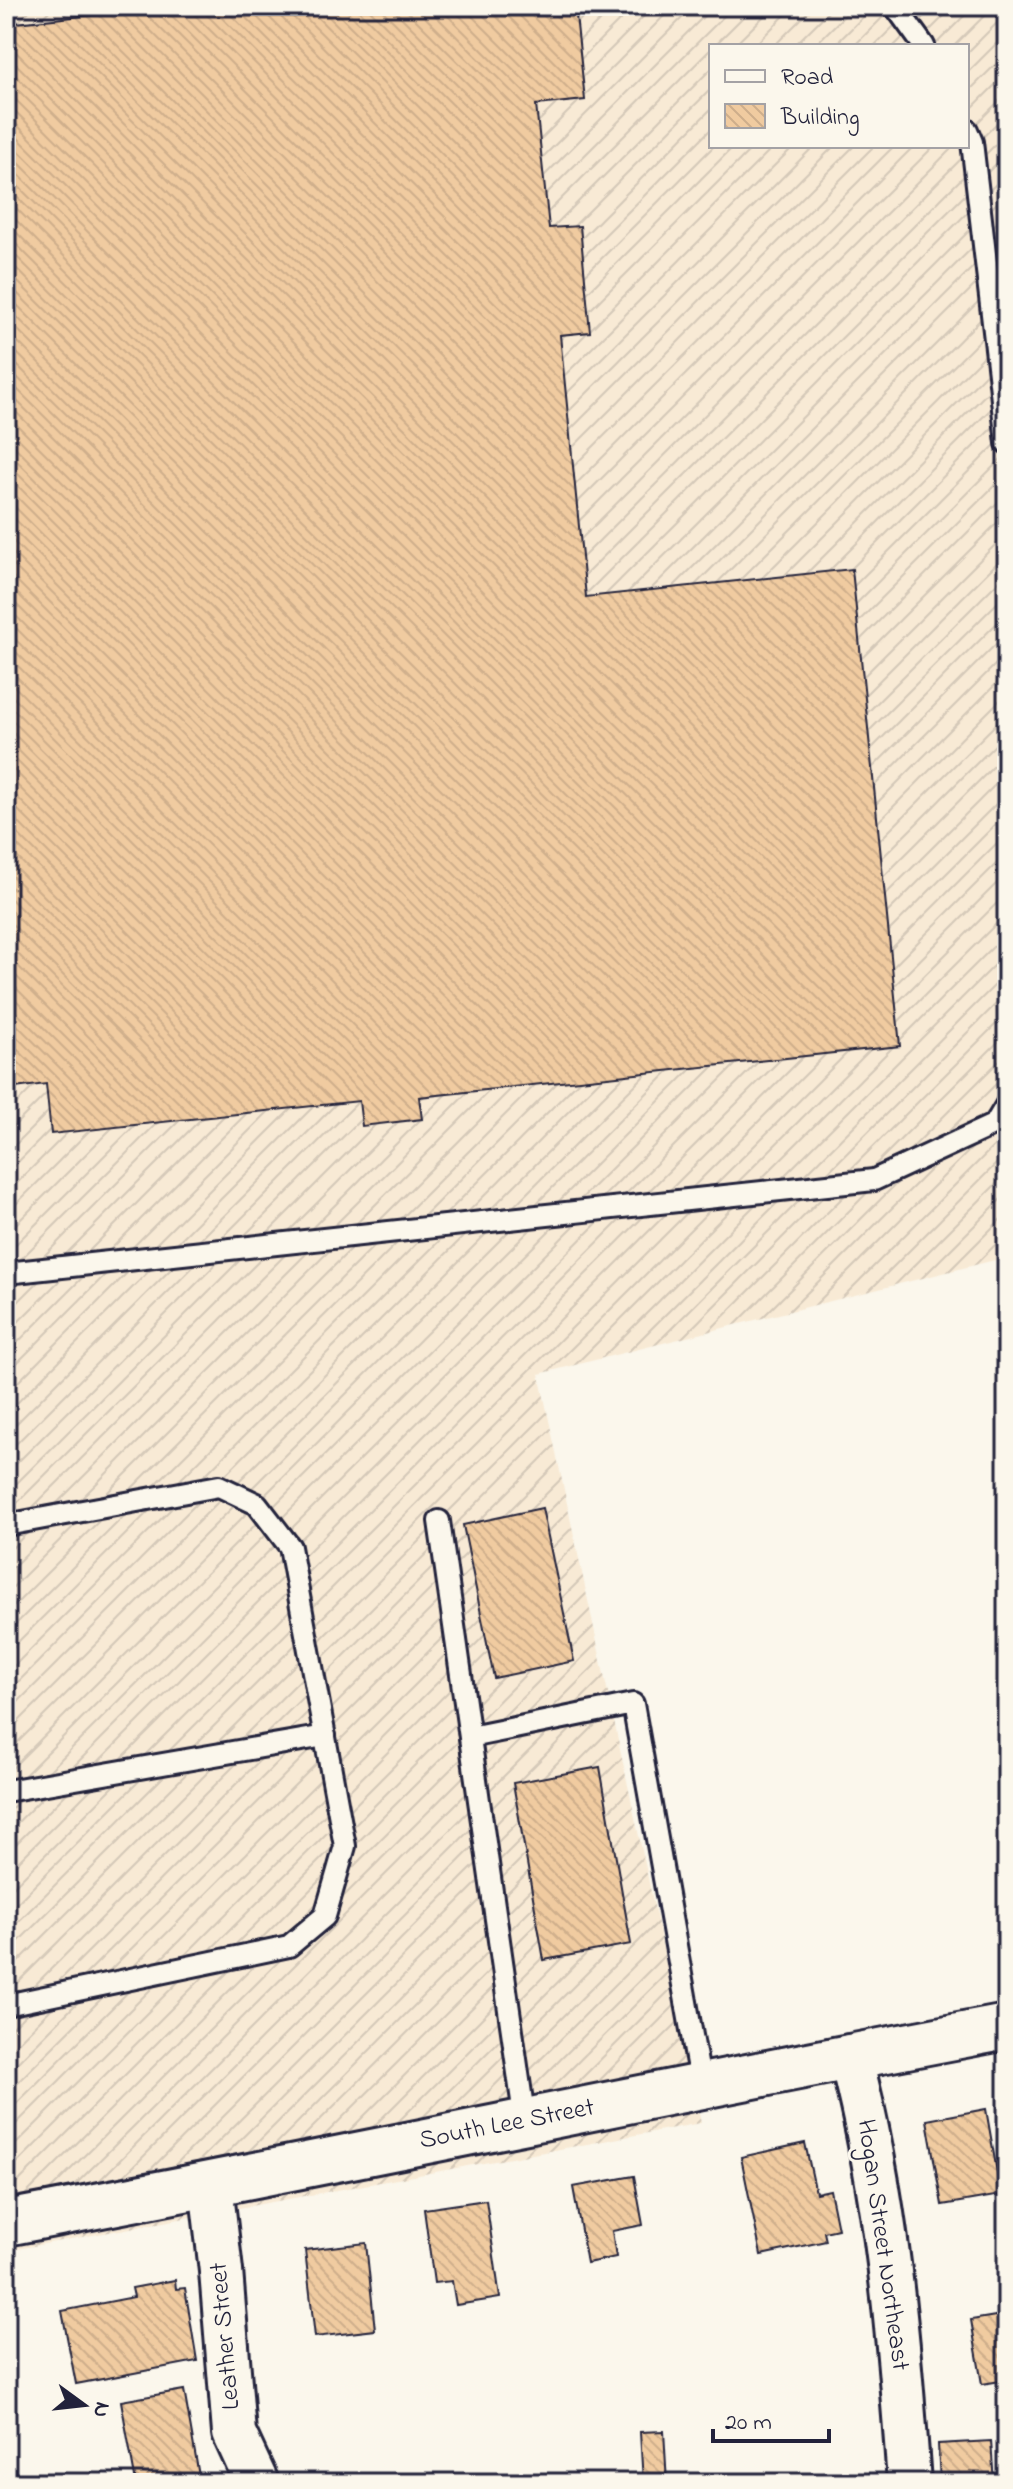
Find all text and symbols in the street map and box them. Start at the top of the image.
legend [709,44,969,148]
text: Road [781,61,834,96]
text: Building [780,101,860,136]
street label: South Lee Street [416,2089,598,2161]
street label: Hogan Street Northeast [846,2117,918,2373]
street label: Leather Street [201,2260,251,2411]
north arrow [44,2365,124,2445]
scale bar [713,2393,829,2443]
text: N [83,2398,118,2421]
text: 20 m [725,2406,772,2441]

